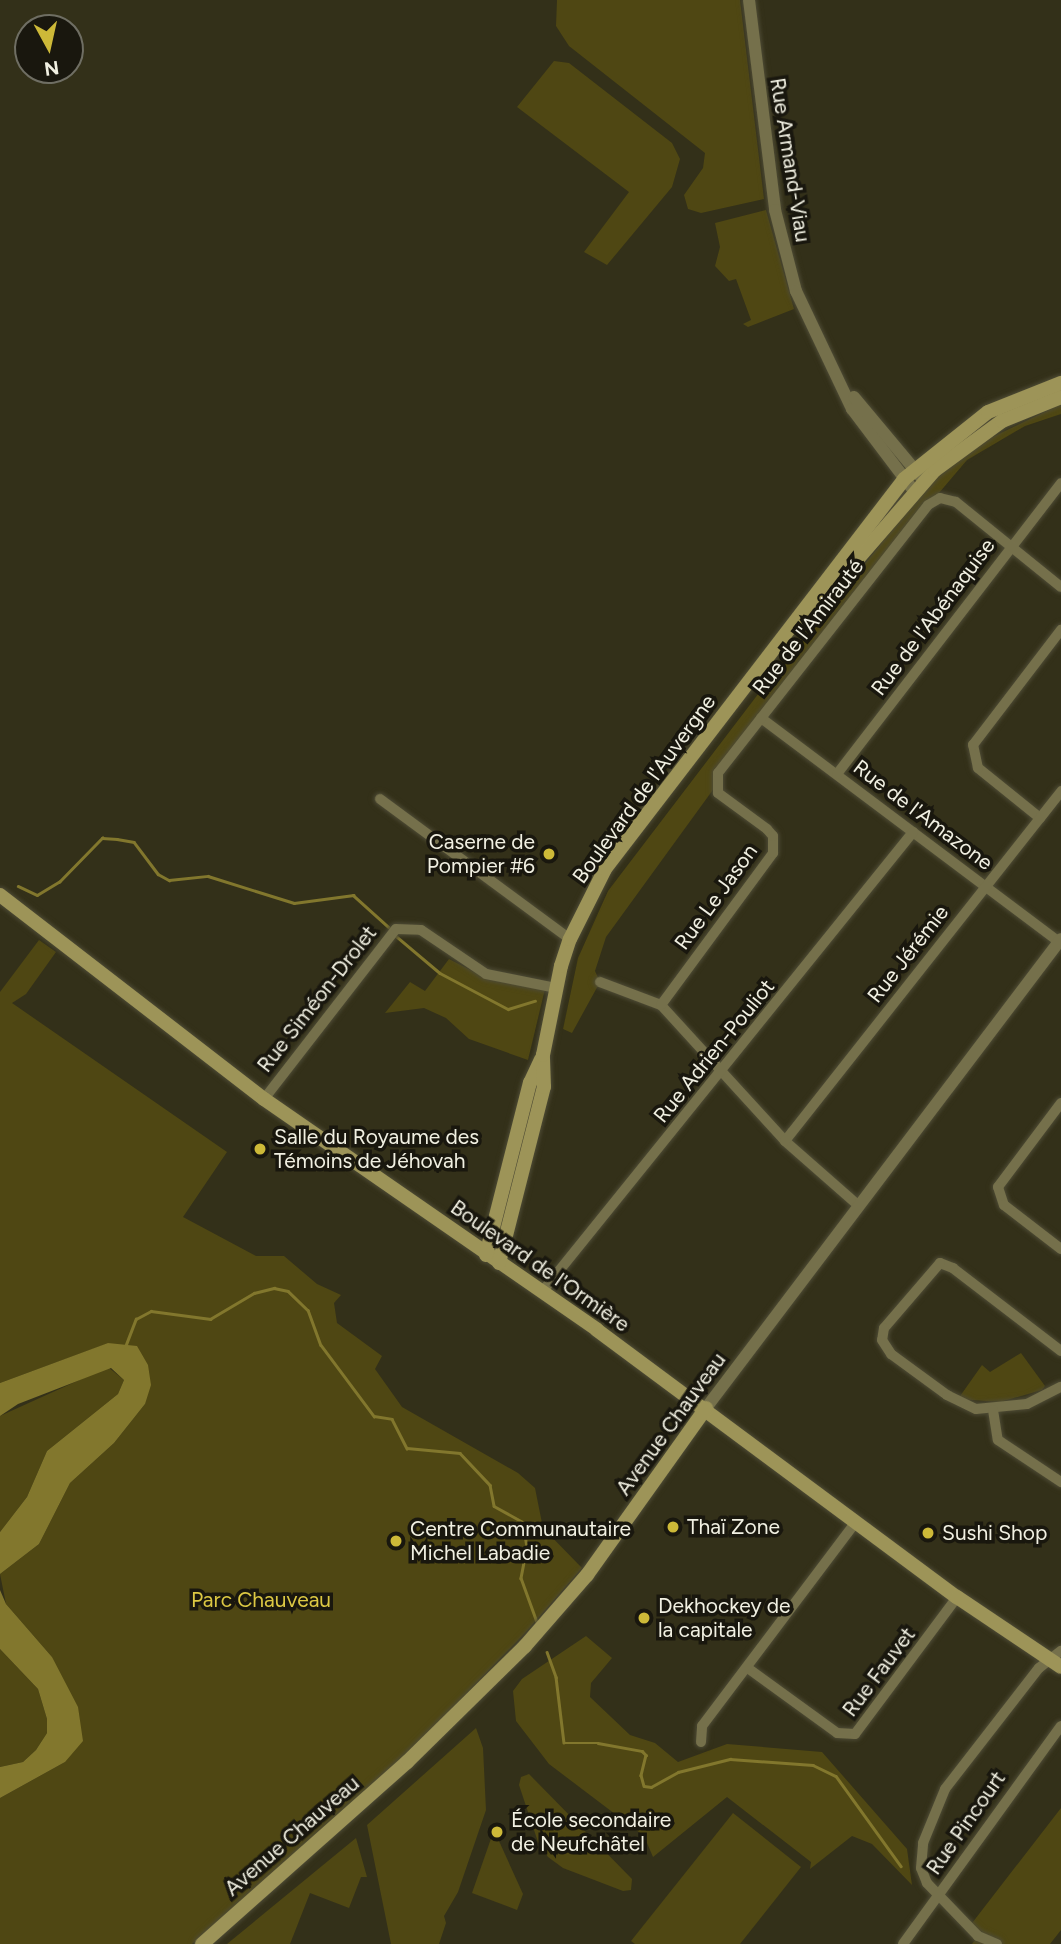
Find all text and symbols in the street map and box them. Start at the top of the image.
north arrow [14,14,84,84]
text: N [43,56,61,81]
street label: Rue Armand-Viau [765,76,815,244]
street label: Rue de l'Abénaquise [866,534,1000,700]
street label: Rue de l'Amirauté [747,554,869,700]
street label: Boulevard de l'Auvergne [567,690,721,888]
street label: Rue de l'Amazone [848,754,998,876]
place label: Caserne de Pompier #6 [427,829,535,879]
street label: Rue Le Jason [669,839,763,955]
marker: Caserne de Pompier #6 [541,846,557,862]
street label: Rue Jérémie [862,900,954,1008]
street label: Rue Siméon-Drolet [252,921,382,1077]
street label: Rue Adrien-Pouliot [648,974,780,1128]
place label: Salle du Royaume des Témoins de Jéhovah [274,1124,479,1174]
marker: Salle du Royaume des Témoins de Jéhovah [252,1141,268,1157]
street label: Boulevard de l'Ormière [446,1195,634,1337]
street label: Avenue Chauveau [611,1348,731,1500]
place label: Thaï Zone [687,1514,780,1540]
place label: Centre Communautaire Michel Labadie [410,1516,631,1566]
marker: Thaï Zone [665,1519,681,1535]
place label: Sushi Shop [942,1520,1047,1546]
marker: Sushi Shop [920,1525,936,1541]
marker: Centre Communautaire Michel Labadie [388,1533,404,1549]
park label: Parc Chauveau [191,1587,331,1613]
place label: Dekhockey de la capitale [658,1593,791,1643]
marker: Dekhockey de la capitale [636,1610,652,1626]
street label: Rue Fauvet [837,1622,921,1722]
street label: Rue Pincourt [921,1766,1011,1880]
street label: Avenue Chauveau [220,1771,364,1901]
place label: École secondaire de Neufchâtel [511,1807,671,1857]
marker: École secondaire de Neufchâtel [489,1824,505,1840]

